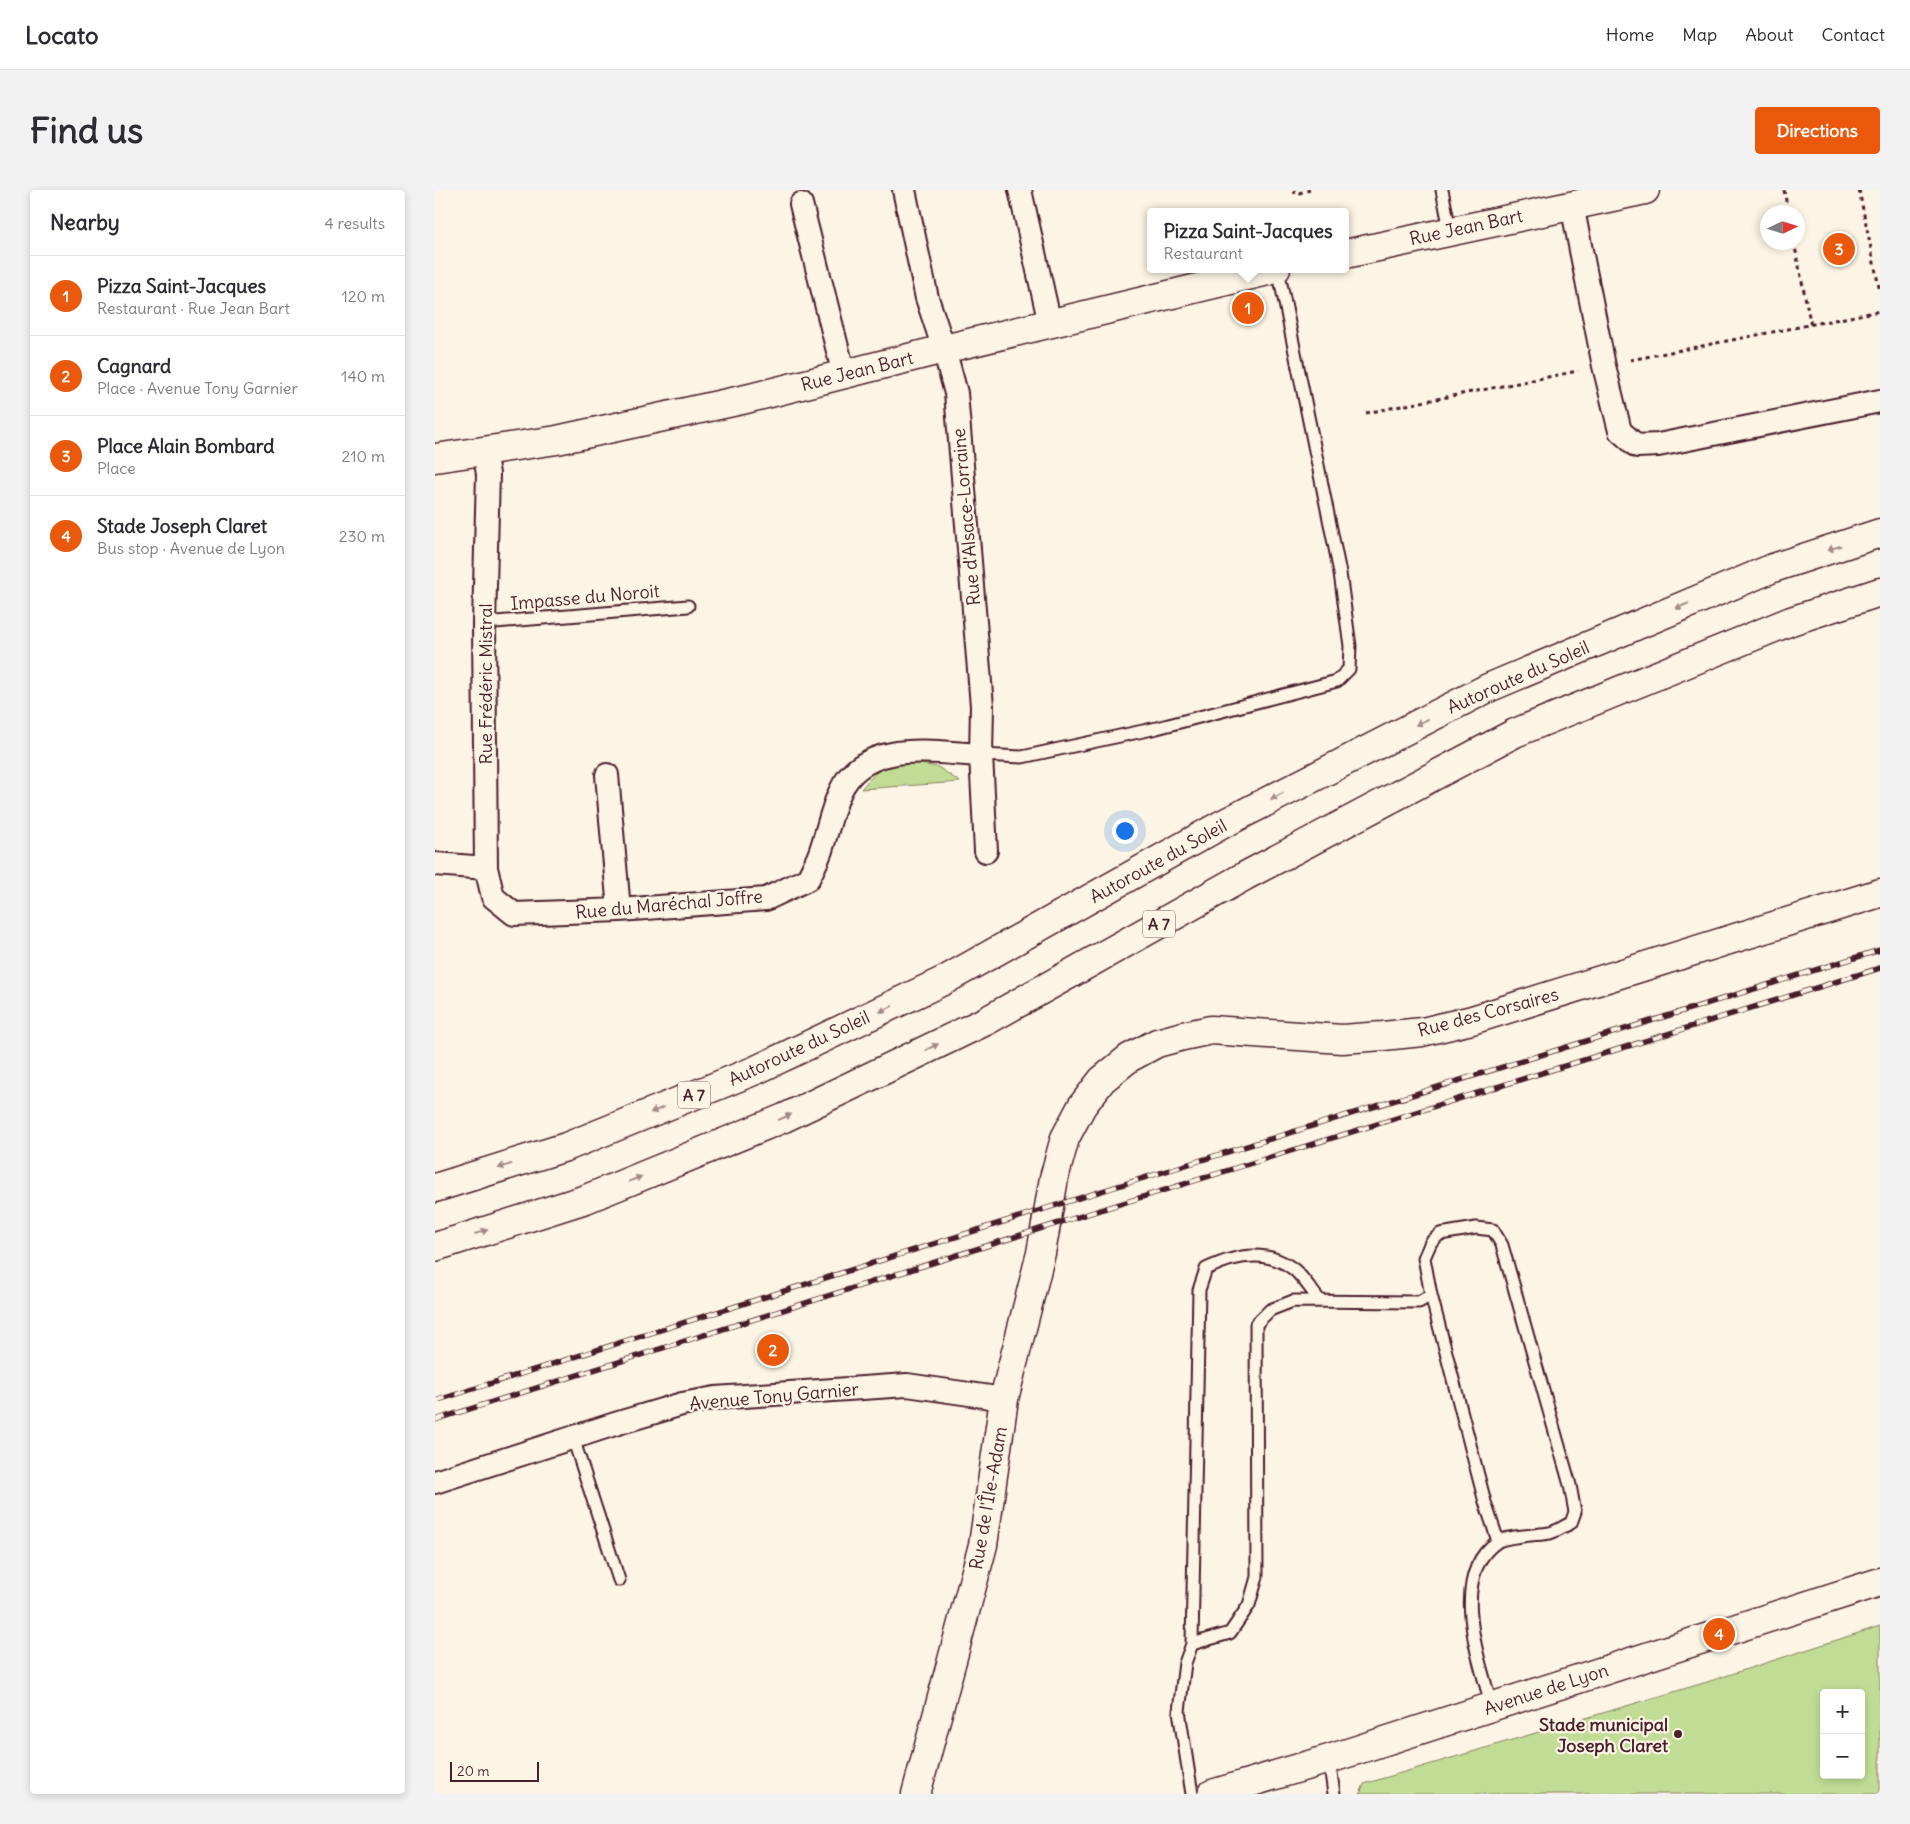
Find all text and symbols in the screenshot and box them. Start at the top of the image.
text: Locato [25,20,99,50]
text: Home [1606,23,1654,46]
text: Map [1682,23,1717,46]
text: About [1745,23,1793,46]
text: Contact [1821,23,1885,46]
button: Directions [1755,107,1880,154]
text: Find us [30,108,143,152]
street label: Rue Jean Bart [1407,204,1525,250]
north arrow [1760,205,1805,250]
popup [1147,208,1349,273]
text: Nearby [50,209,120,236]
text: 4 results [324,213,385,233]
text: Pizza Saint-Jacques [1163,219,1333,243]
pin: 3 [1823,230,1855,268]
text: Restaurant [1163,243,1243,263]
text: Pizza Saint-Jacques [97,274,266,298]
text: 1 [63,286,69,306]
text: 120 m [342,286,385,306]
pin: 1 [1232,289,1264,327]
text: Restaurant · Rue Jean Bart [97,298,290,318]
street label: Rue Jean Bart [798,346,916,396]
text: Cagnard [97,354,171,378]
text: 2 [62,366,70,386]
text: 140 m [341,366,385,386]
text: Place · Avenue Tony Garnier [97,378,298,398]
street label: Rue d'Alsace-Lorraine [947,427,985,607]
text: Place Alain Bombard [97,434,274,458]
text: 3 [61,446,71,466]
text: 210 m [342,446,385,466]
text: Place [97,458,136,478]
text: Stade Joseph Claret [97,514,267,538]
text: 4 [61,526,71,546]
text: 230 m [339,526,385,546]
text: Bus stop · Avenue de Lyon [97,538,285,558]
one-way arrow [1826,545,1841,552]
street label: Impasse du Noroit [509,579,661,615]
one-way arrow [1675,603,1689,611]
street label: Rue Frédéric Mistral [474,604,497,764]
street label: Autoroute du Soleil [1443,635,1593,719]
one-way arrow [1415,718,1429,726]
one-way arrow [1270,792,1285,800]
street label: Autoroute du Soleil [1085,814,1231,908]
your location [1112,818,1138,844]
street label: Rue du Maréchal Joffre [574,884,764,924]
road number: A 7 [1143,911,1175,938]
street label: Rue des Corsaires [1415,982,1561,1042]
street label: Autoroute du Soleil [725,1005,873,1091]
one-way arrow [879,1005,893,1013]
one-way arrow [925,1043,939,1051]
road number: A 7 [678,1082,710,1108]
one-way arrow [650,1106,664,1114]
one-way arrow [778,1113,792,1121]
one-way arrow [497,1163,512,1170]
one-way arrow [628,1174,642,1182]
one-way arrow [474,1228,489,1235]
pin: 2 [757,1331,789,1369]
street label: Avenue Tony Garnier [688,1377,860,1415]
street label: Rue de l'Île-Adam [964,1424,1012,1571]
pin: 4 [1703,1615,1735,1653]
street label: Avenue de Lyon [1481,1658,1611,1720]
map controls [1820,1689,1865,1779]
button: + [1820,1689,1865,1734]
place label: Stade municipal Joseph Claret [1539,1713,1669,1757]
marker: Stade municipal Joseph Claret [1672,1728,1684,1740]
button: − [1820,1734,1865,1779]
scale bar [450,1759,539,1782]
text: 20 m [457,1762,490,1780]

